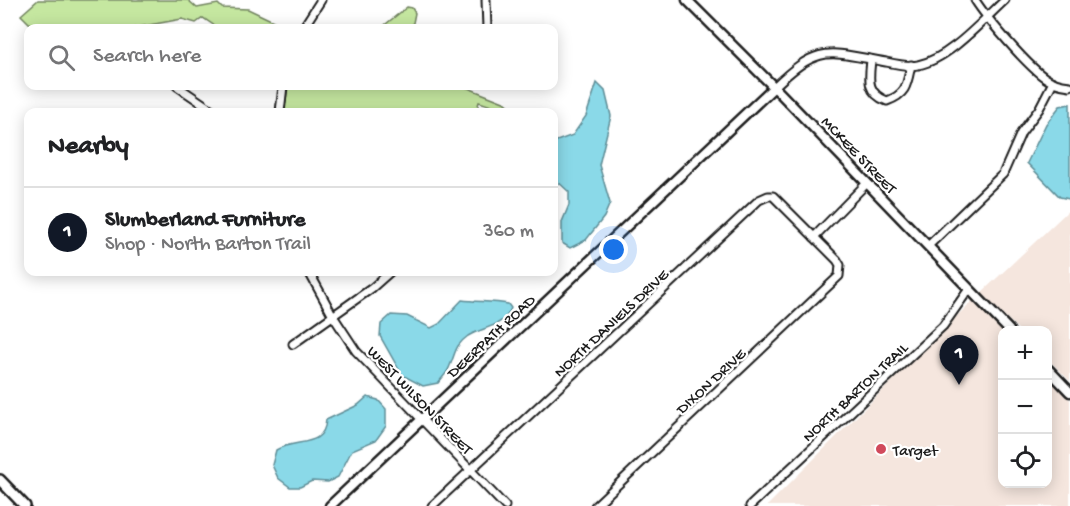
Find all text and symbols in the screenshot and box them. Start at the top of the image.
search box [24,24,558,90]
icon: search [45,41,78,74]
text: Search here [93,44,201,70]
street label: MCKEE STREET [816,114,900,200]
text: Nearby [48,132,129,163]
text: Slumberland Furniture [105,208,305,234]
text: 1 [63,221,72,244]
text: 360 m [483,221,534,244]
text: Shop · North Barton Trail [105,234,311,257]
your location [599,235,628,264]
street label: NORTH DANIELS DRIVE [551,266,675,383]
street label: DEERPATH ROAD [443,291,541,384]
map controls [998,326,1052,488]
button: + [998,326,1052,380]
pin: 1 [940,336,978,385]
street label: NORTH BARTON TRAIL [800,339,914,447]
street label: WEST WILSON STREET [362,343,476,460]
street label: DIXON DRIVE [673,345,752,420]
button: − [998,380,1052,434]
button: locate [998,434,1052,488]
marker: Target [874,442,888,456]
place label: Target [892,443,939,462]

